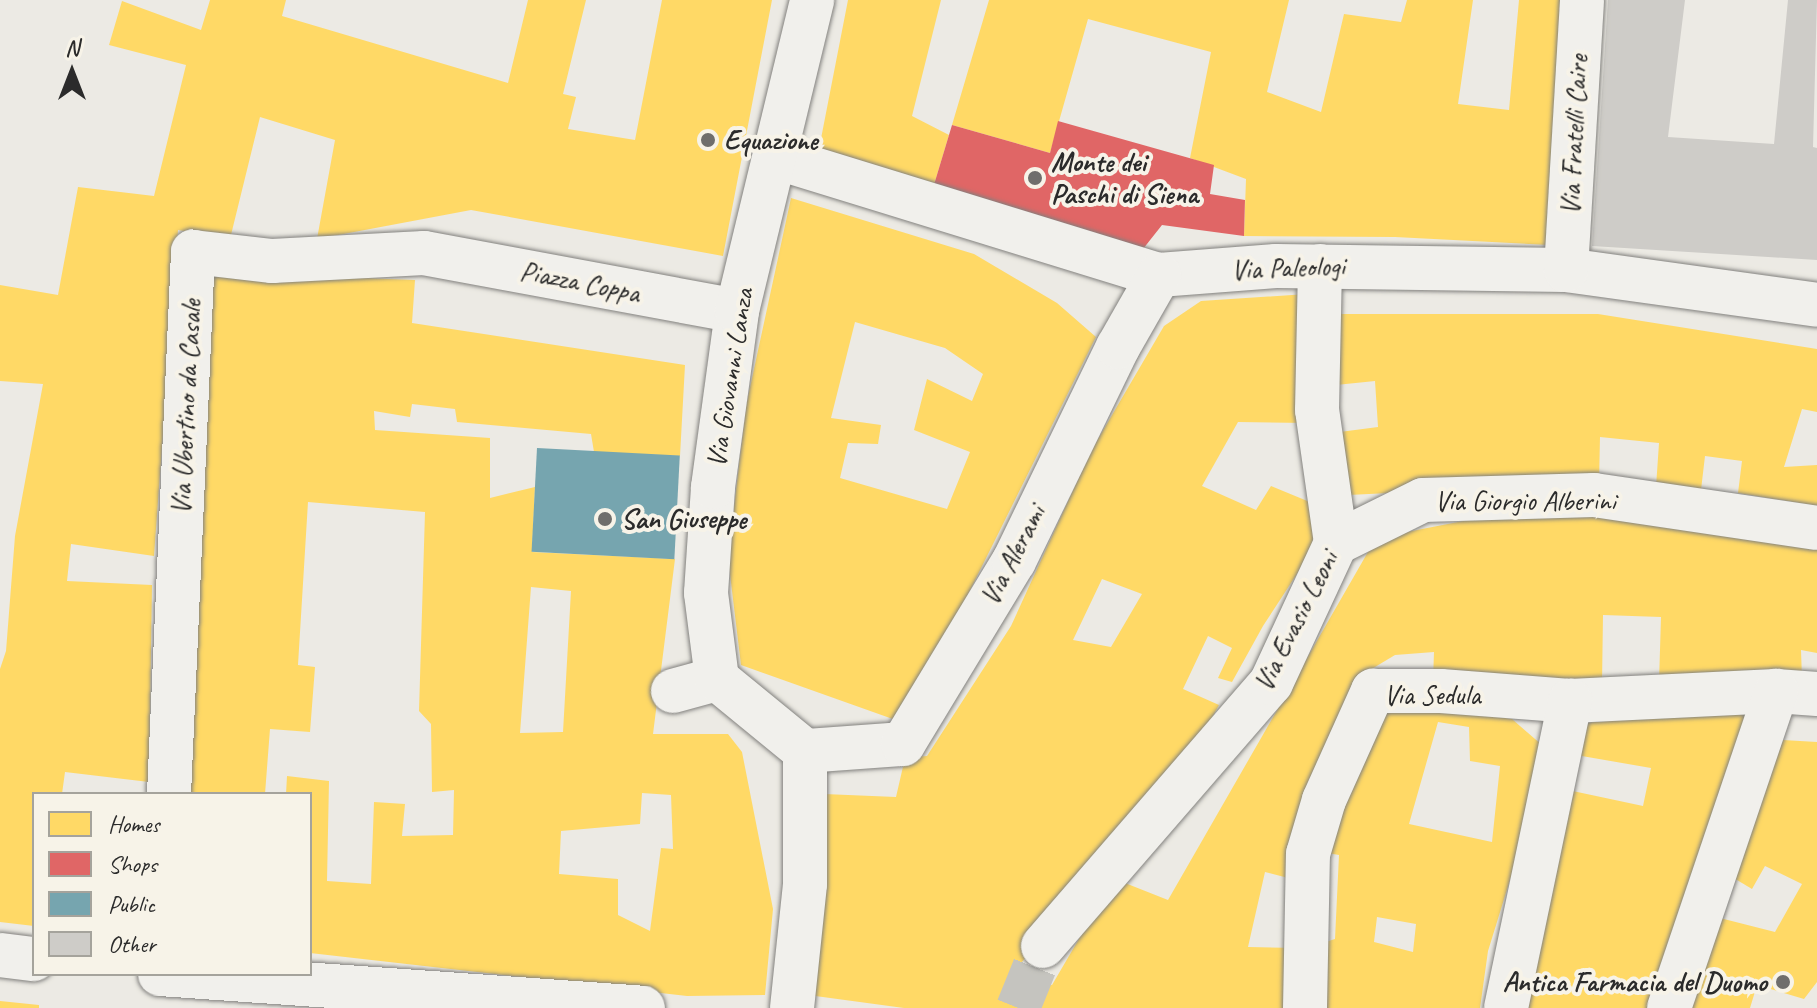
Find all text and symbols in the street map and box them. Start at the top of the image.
north arrow [32,32,112,112]
text: N [65,34,79,62]
street label: Via Fratelli Caire [1553,54,1595,216]
place label: Equazione [724,123,818,157]
marker: Equazione [699,131,717,149]
place label: Monte dei Paschi di Siena [1051,145,1198,211]
marker: Monte dei Paschi di Siena [1026,169,1044,187]
street label: Via Paleologi [1230,249,1346,287]
street label: Piazza Coppa [517,254,643,310]
street label: Via Giovanni Lanza [699,286,761,470]
street label: Via Ubertino da Casale [164,298,208,516]
street label: Via Giorgio Alberini [1434,484,1616,518]
street label: Via Alerami [973,500,1053,610]
place label: San Giuseppe [621,502,746,536]
marker: San Giuseppe [596,510,614,528]
street label: Via Evasio Leoni [1246,545,1346,697]
street label: Via Sedula [1384,678,1480,712]
legend [32,792,312,976]
text: Homes [108,809,159,839]
text: Shops [108,849,157,879]
text: Public [108,889,155,919]
text: Other [108,929,156,959]
place label: Antica Farmacia del Duomo [1502,965,1767,999]
marker: Antica Farmacia del Duomo [1774,973,1792,991]

